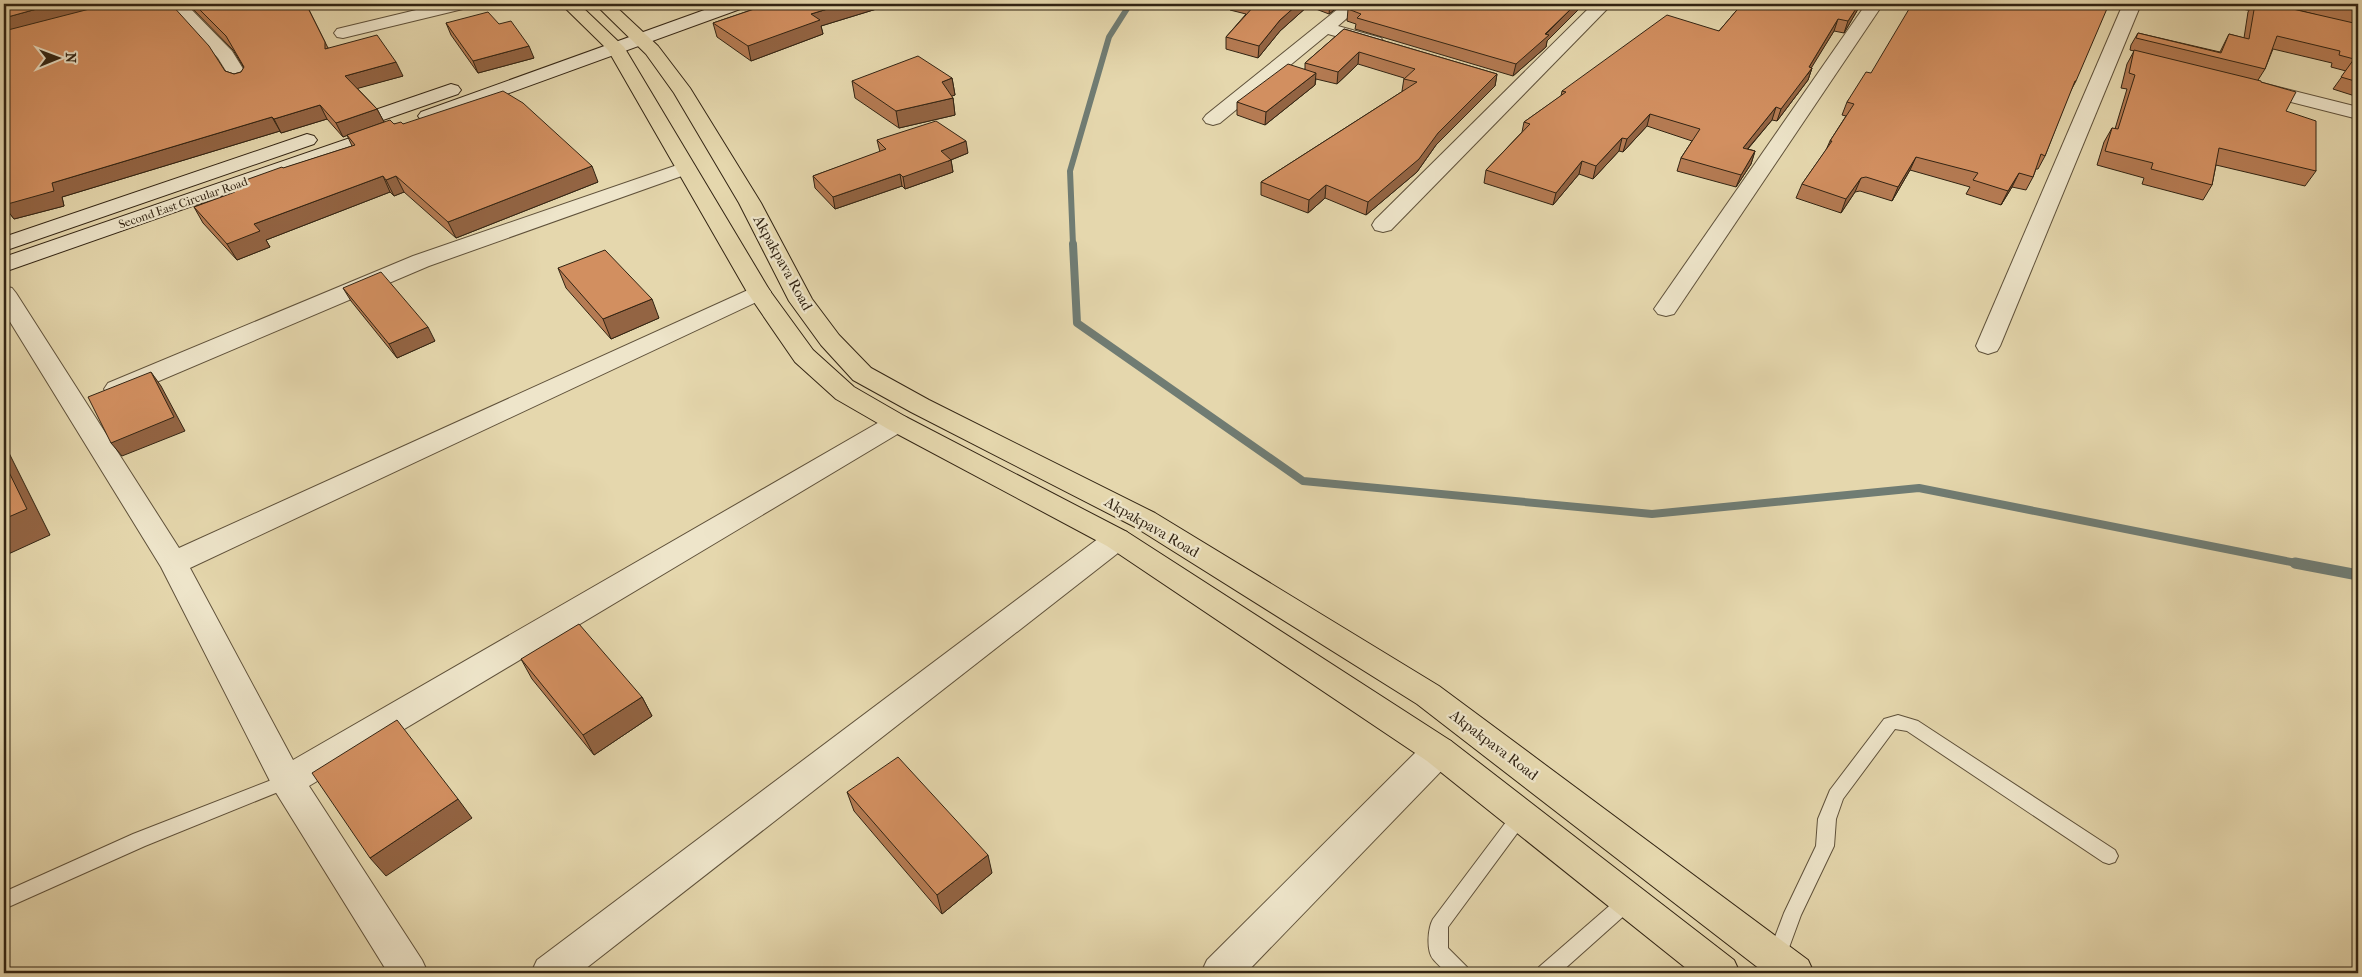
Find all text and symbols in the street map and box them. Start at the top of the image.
north arrow [32,32,82,82]
text: N [62,52,79,64]
street label: Second East Circular Road [117,174,250,232]
street label: Akpakpava Road [749,211,817,314]
street label: Akpakpava Road [1101,492,1203,562]
street label: Akpakpava Road [1445,705,1542,785]

